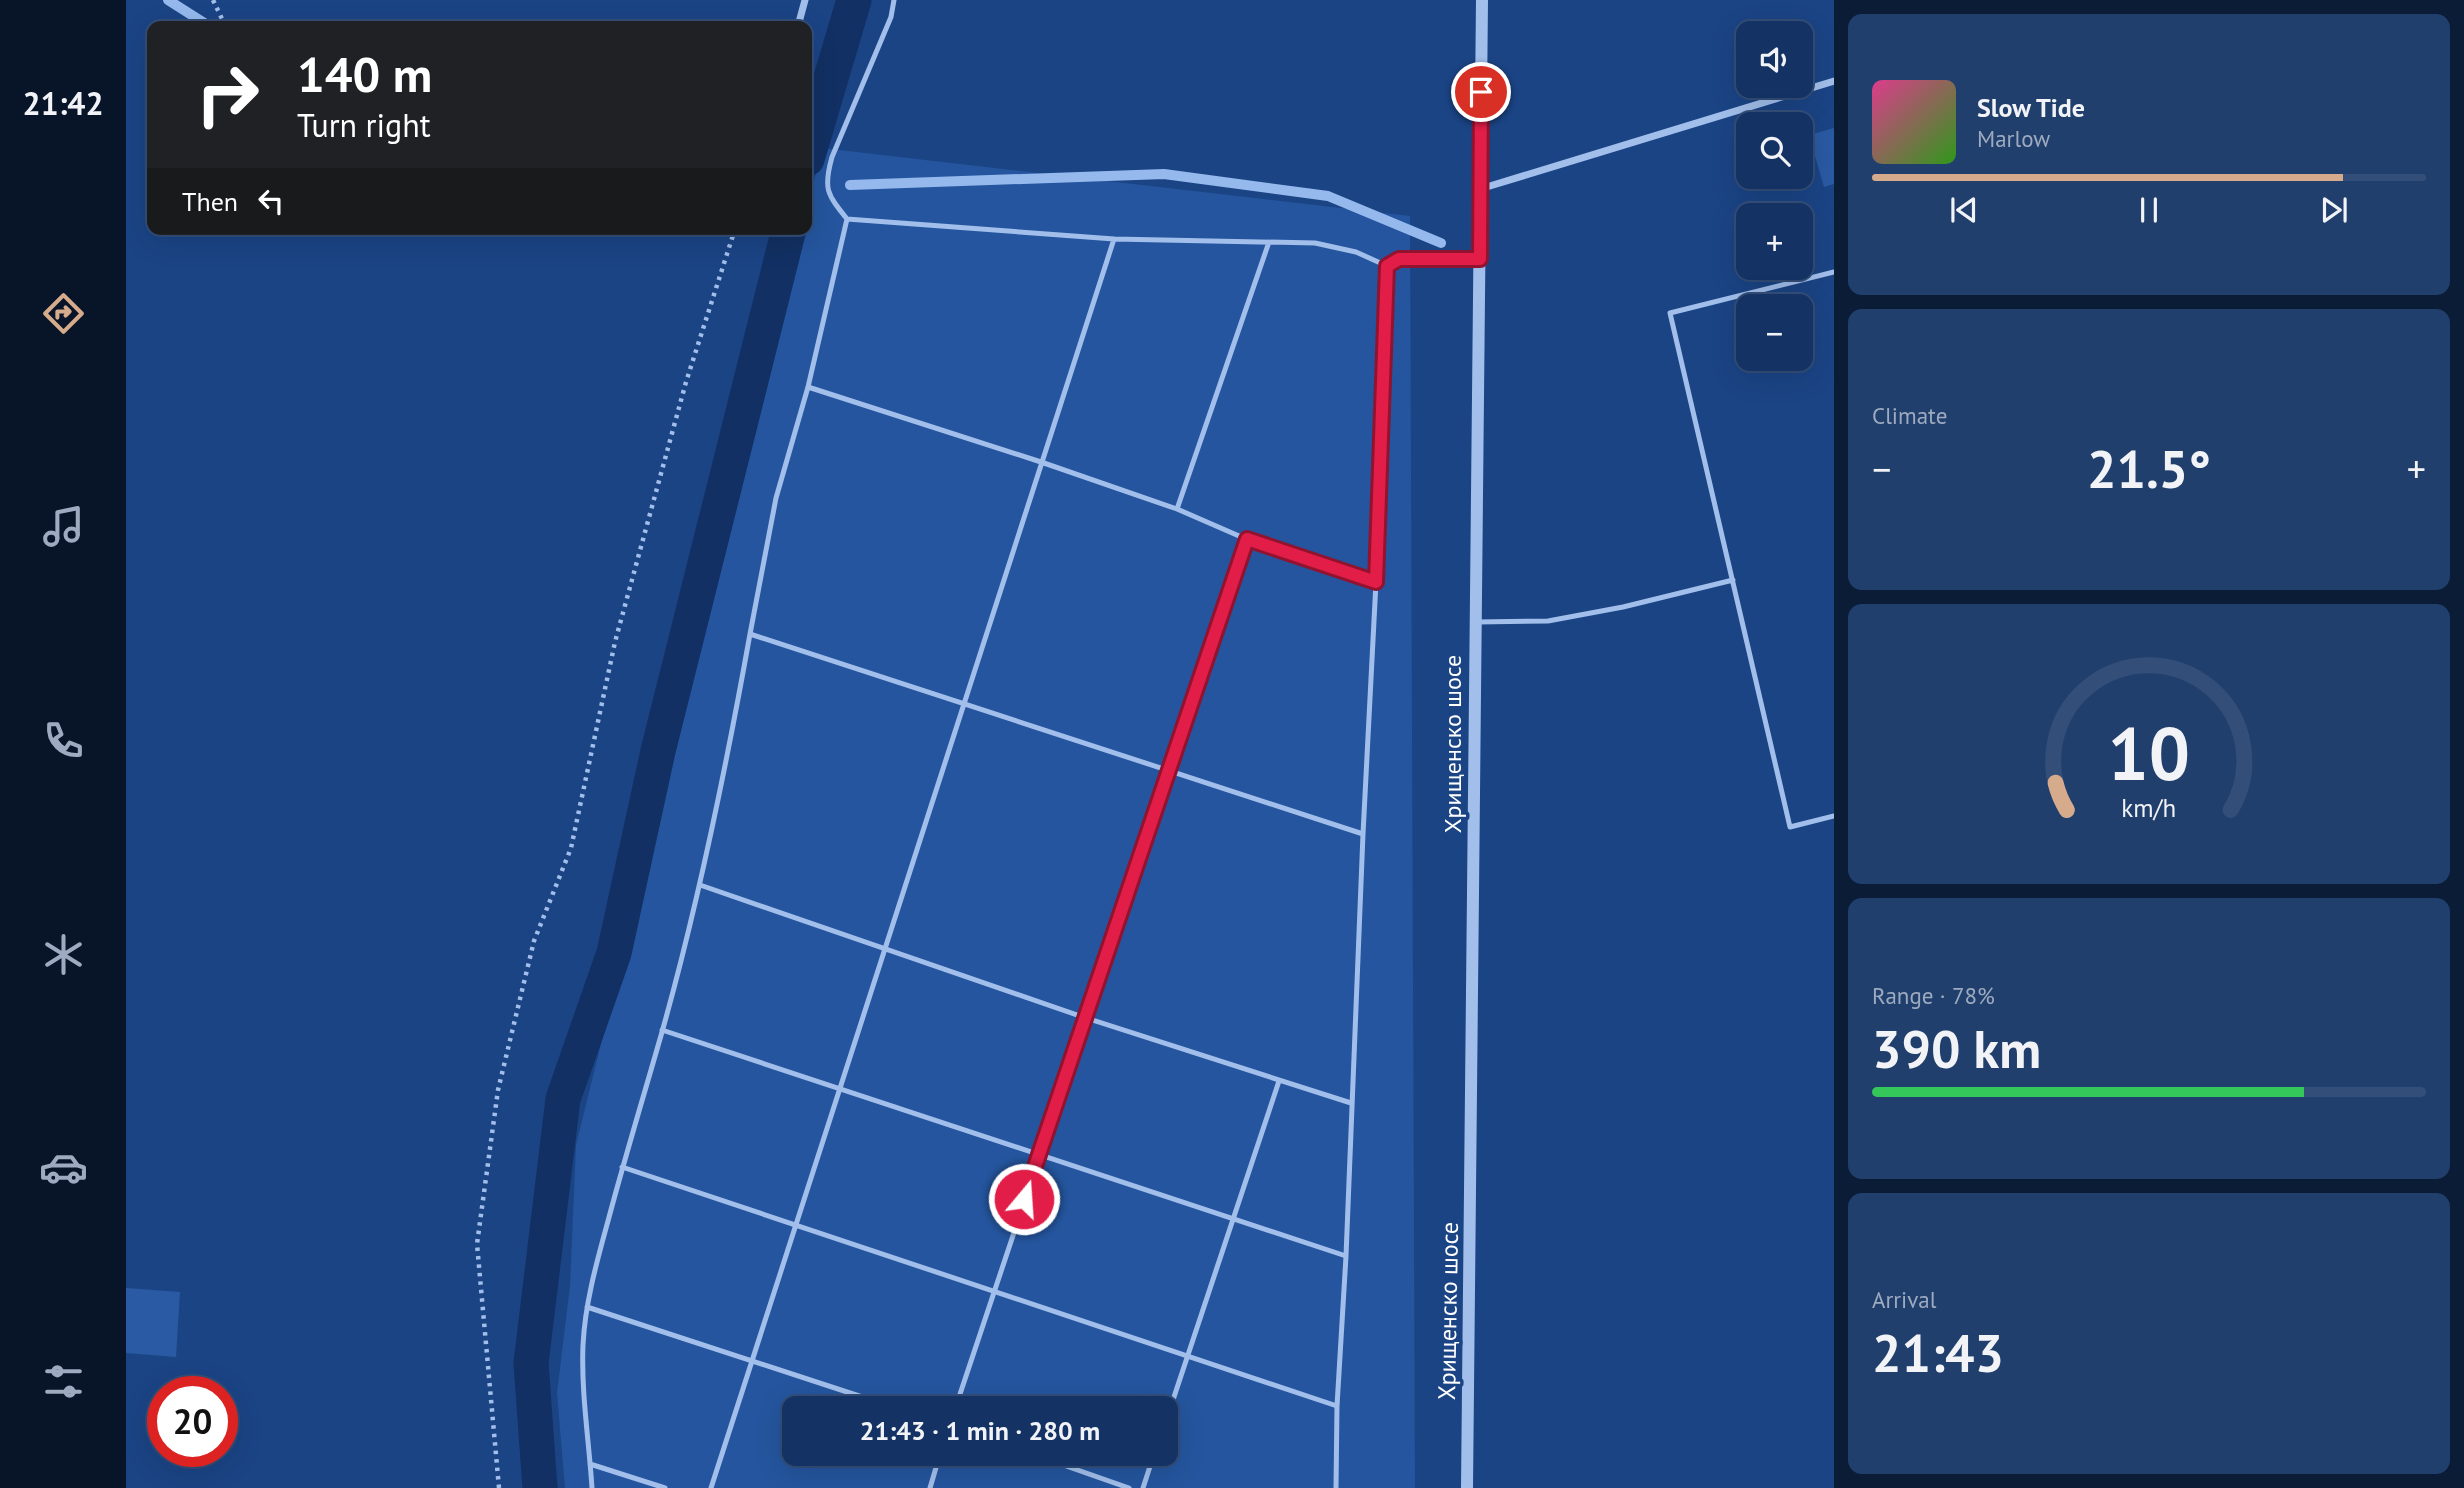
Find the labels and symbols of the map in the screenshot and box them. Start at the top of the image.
pin [1451,62,1511,122]
street label: Хрищенско шосе [1437,655,1468,833]
position arrow [987,1162,1061,1236]
street label: Хрищенско шосе [1431,1222,1465,1400]
speed limit sign: 20 [147,1376,238,1467]

